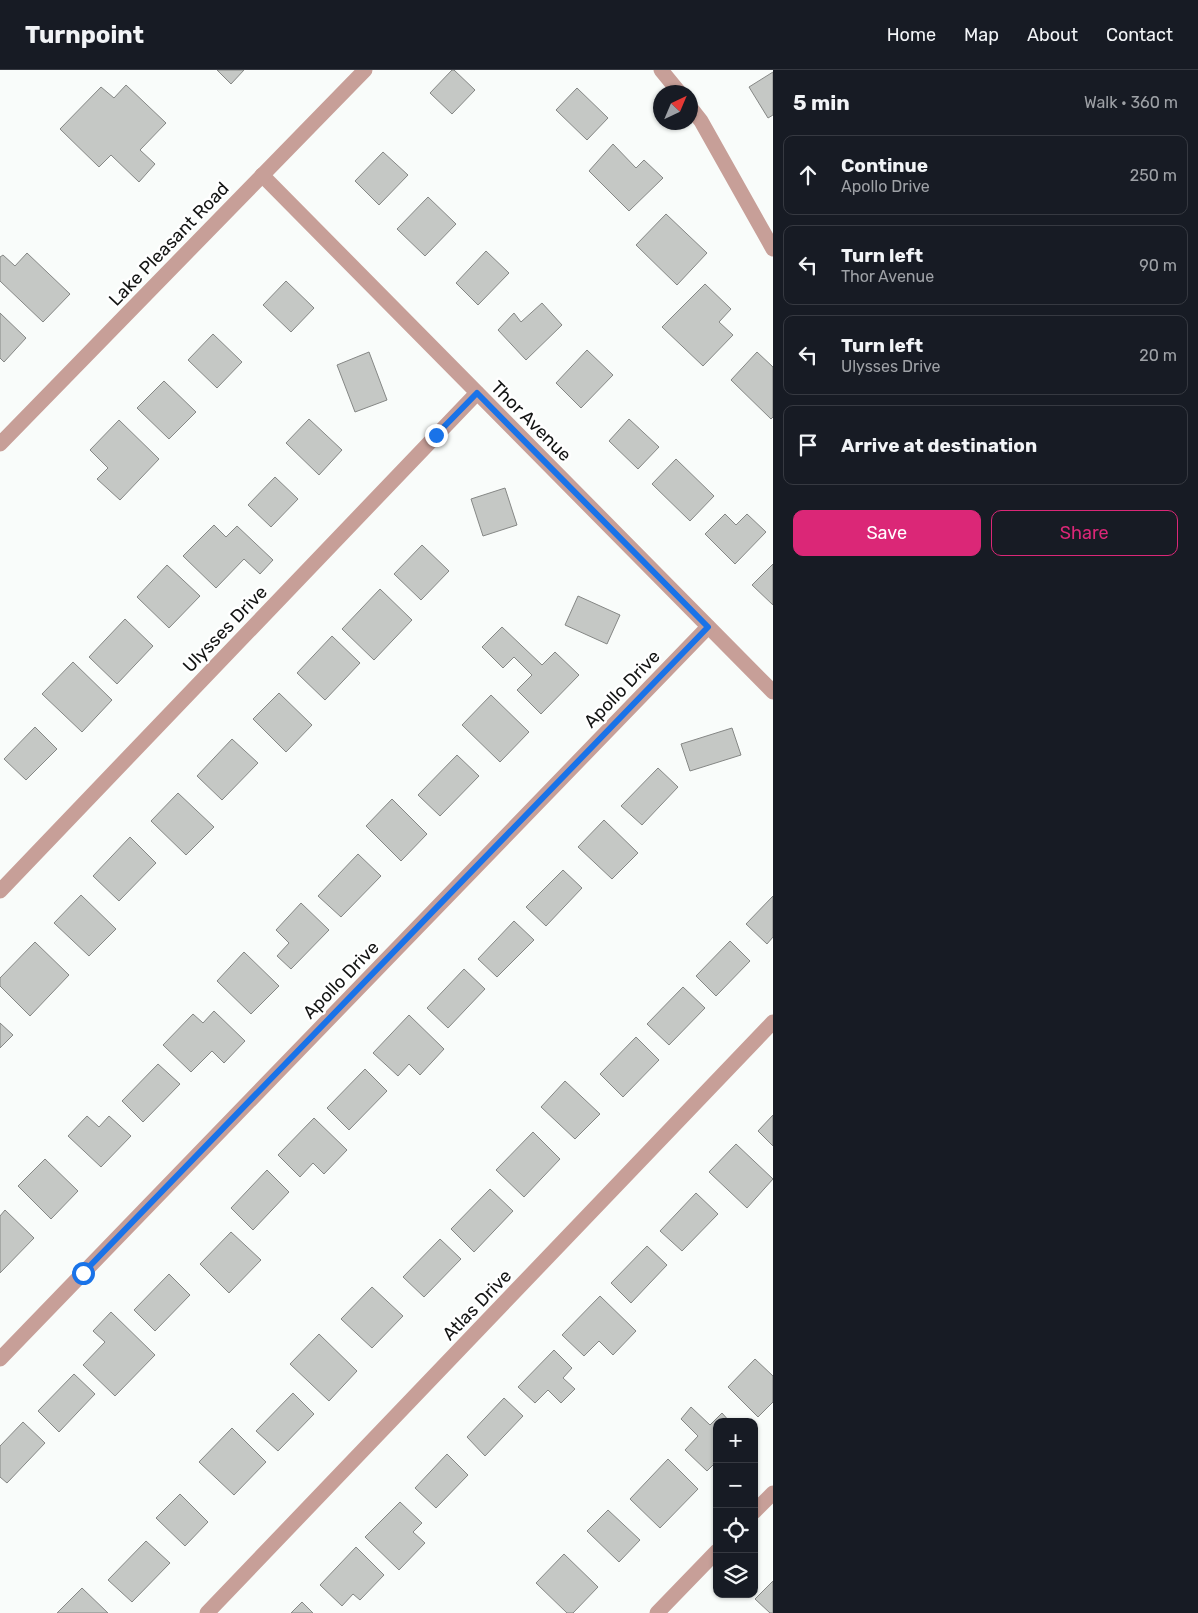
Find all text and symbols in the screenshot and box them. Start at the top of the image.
text: Turnpoint [25,21,144,49]
text: Home [887,24,936,46]
text: Map [964,24,999,46]
text: About [1027,24,1078,46]
text: Contact [1106,24,1173,46]
north arrow [653,85,698,130]
text: 5 min [793,90,850,115]
text: Walk · 360 m [1084,93,1178,112]
text: Continue [841,154,928,177]
icon: ahead [794,161,822,189]
text: 250 m [1130,166,1177,185]
text: Apollo Drive [841,177,930,196]
street label: Lake Pleasant Road [104,178,234,310]
text: Turn left [841,244,923,267]
icon: left [794,251,822,279]
text: 90 m [1139,256,1177,275]
text: Thor Avenue [841,267,934,286]
text: Turn left [841,334,923,357]
icon: left [794,341,822,369]
text: 20 m [1139,346,1177,365]
text: Ulysses Drive [841,357,941,376]
street label: Thor Avenue [486,376,576,466]
route end [425,424,448,447]
icon: arrive [794,431,822,459]
text: Arrive at destination [841,434,1037,457]
button: Save [793,510,981,556]
button: Share [991,510,1178,556]
street label: Ulysses Drive [178,581,272,677]
street label: Apollo Drive [579,645,665,733]
street label: Apollo Drive [298,936,384,1024]
route start [72,1262,95,1285]
street label: Atlas Drive [438,1265,516,1345]
map controls [713,1418,758,1598]
button: + [713,1418,758,1463]
button: − [713,1463,758,1508]
button: locate [713,1508,758,1553]
button: layers [713,1553,758,1598]

